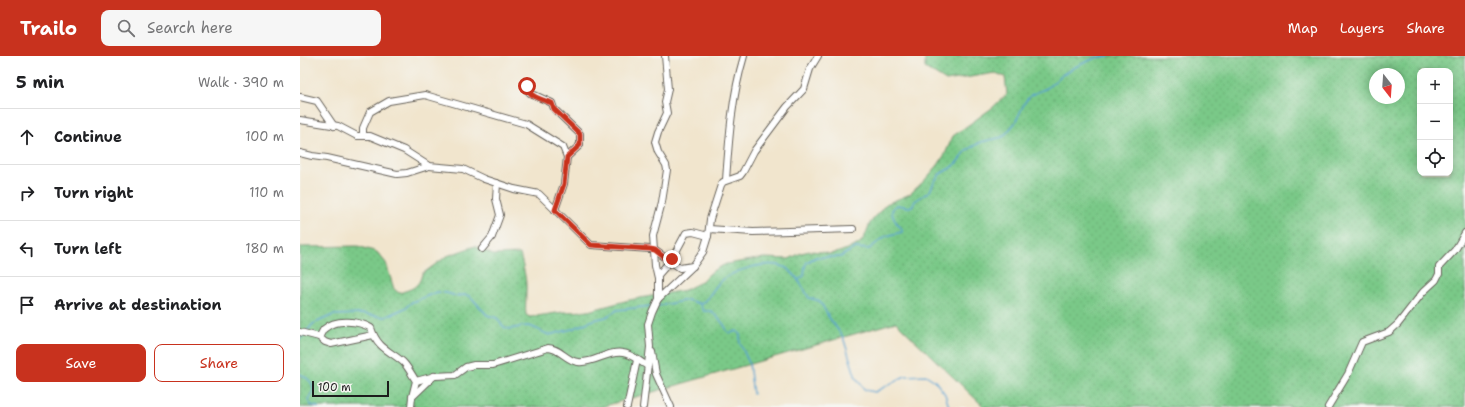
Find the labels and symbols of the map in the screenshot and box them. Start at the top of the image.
north arrow [1369,68,1405,104]
route start [518,77,536,95]
route end [663,250,681,268]
scale bar [312,379,389,398]

